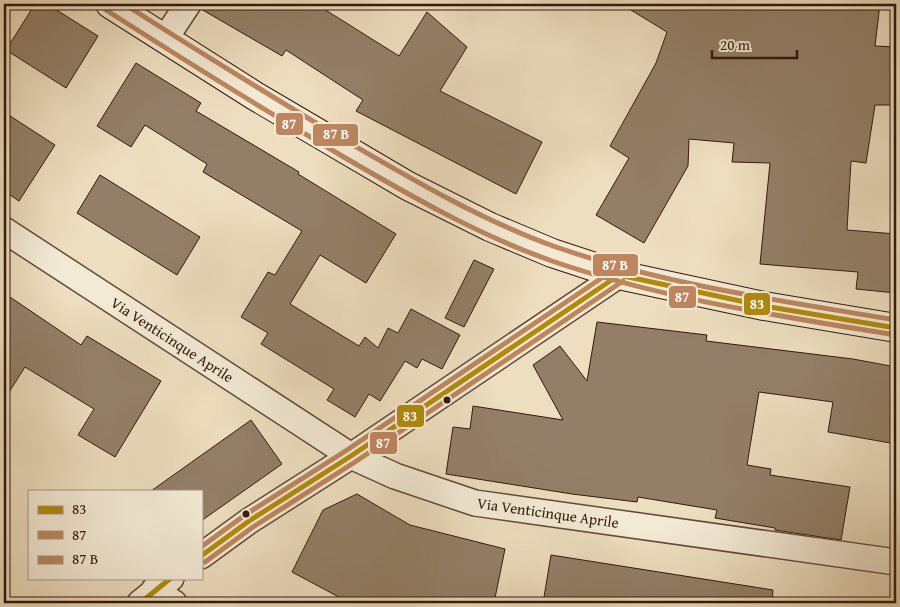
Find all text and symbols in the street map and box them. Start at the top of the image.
scale bar [712,28,798,60]
text: 20 m [720,34,751,55]
line badge: 87 [275,112,304,136]
text: 87 [282,114,296,134]
line badge: 87 B [312,123,359,147]
text: 87 B [323,124,349,144]
line badge: 87 B [592,253,639,277]
text: 87 B [602,255,628,275]
line badge: 87 [668,285,697,309]
text: 87 [675,287,689,307]
street label: Via Venticinque Aprile [107,292,238,387]
line badge: 83 [743,292,771,316]
text: 83 [750,294,764,314]
unlabelled marker [442,395,452,405]
line badge: 83 [396,404,425,428]
text: 83 [403,406,417,426]
line badge: 87 [369,431,398,455]
text: 87 [376,433,390,453]
legend [28,490,202,580]
street label: Via Venticinque Aprile [476,492,620,533]
text: 83 [72,498,86,519]
unlabelled marker [241,509,251,519]
text: 87 [72,524,86,545]
text: 87 B [72,548,98,569]

